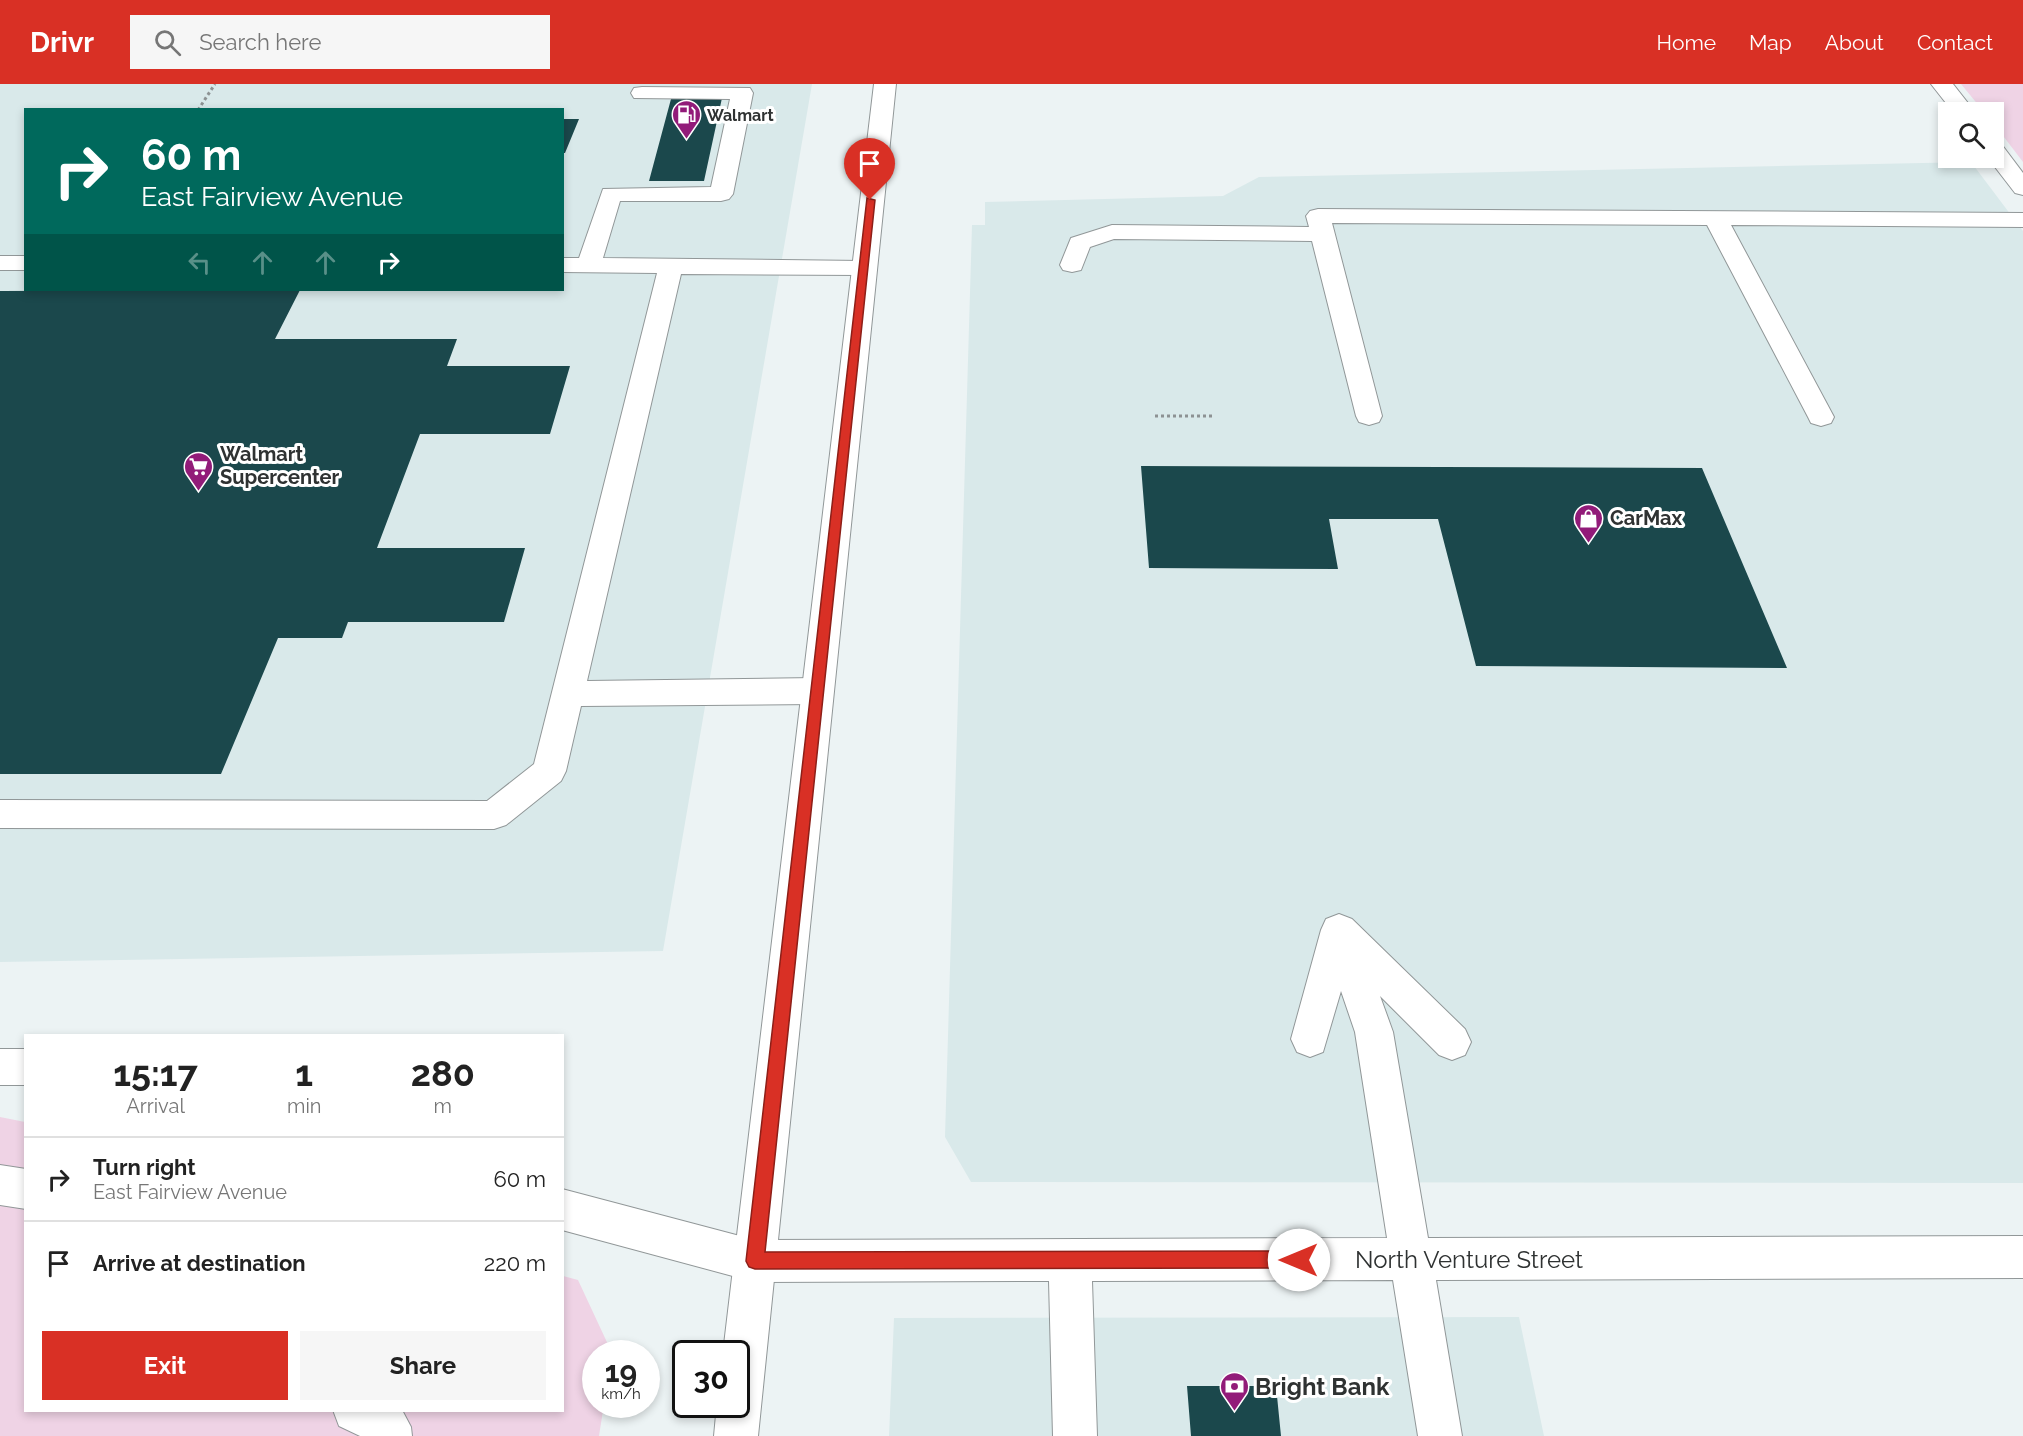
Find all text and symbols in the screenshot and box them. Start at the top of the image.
search box [130,15,550,69]
text: Drivr [30,26,94,59]
icon: search [151,26,184,59]
text: Search here [199,29,321,55]
text: Home [1657,30,1716,55]
text: Map [1749,30,1792,55]
text: About [1825,30,1884,55]
text: Contact [1917,30,1993,55]
fuel station icon: Walmart [670,99,702,141]
map controls [1938,102,2004,168]
button: search [1938,102,2004,168]
place label: Walmart [707,106,774,125]
text: 60 m [141,131,241,180]
icon: right [42,132,120,210]
pin [844,138,895,200]
icon: arrive [853,147,886,180]
text: East Fairview Avenue [141,181,403,212]
icon: left [183,246,216,279]
icon: ahead [246,246,279,279]
icon: ahead [309,246,342,279]
icon: right [372,246,405,279]
place label: Walmart Supercenter [220,442,340,489]
supermarket icon: Walmart Supercenter [183,450,215,492]
shop icon: CarMax [1573,502,1605,544]
place label: CarMax [1610,506,1683,530]
text: 15:17 [113,1052,198,1094]
text: 1 [295,1052,313,1094]
text: 280 [411,1052,475,1094]
text: Arrival [126,1094,185,1118]
text: min [287,1094,321,1118]
text: m [434,1094,452,1118]
text: Turn right [93,1154,196,1180]
icon: right [42,1163,75,1196]
text: 60 m [493,1166,546,1192]
text: East Fairview Avenue [93,1180,287,1204]
position arrow [1267,1228,1331,1292]
street label: North Venture Street [1355,1245,1583,1274]
icon: arrive [42,1247,75,1280]
text: Arrive at destination [93,1250,306,1276]
text: 220 m [484,1250,546,1276]
button: Exit [42,1331,288,1400]
button: Share [300,1331,546,1400]
speed limit sign: 30 [672,1340,750,1418]
text: 19 [605,1354,637,1389]
bank icon: Bright Bank [1218,1370,1250,1412]
place label: Bright Bank [1255,1372,1390,1401]
text: km/h [601,1385,641,1403]

